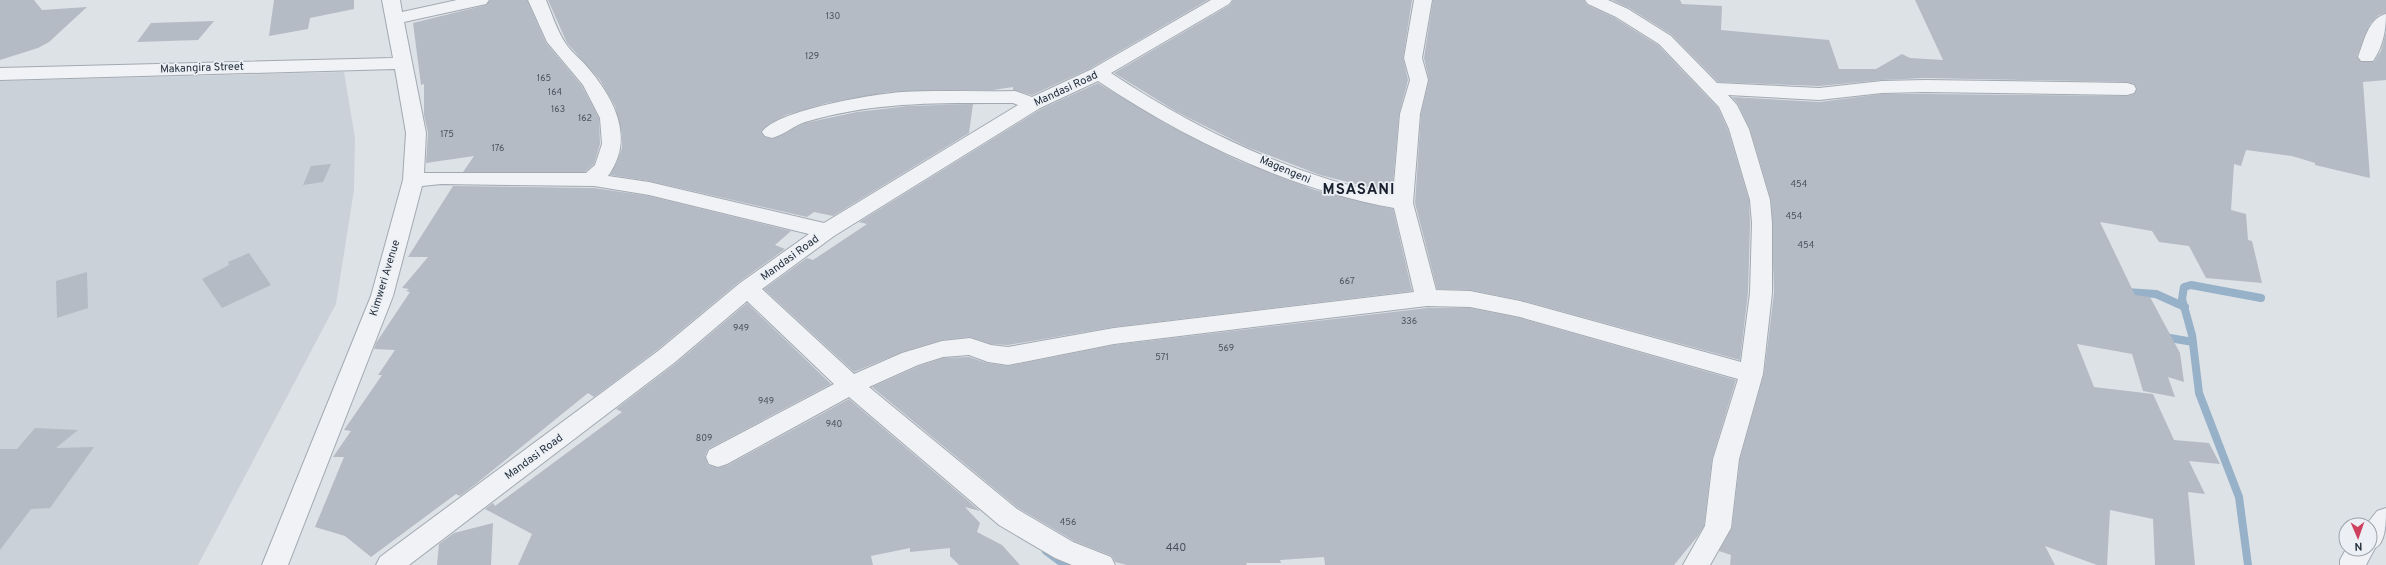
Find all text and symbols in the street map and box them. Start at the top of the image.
house number: 130 [826,11,840,22]
house number: 129 [805,51,819,62]
street label: Makangira Street [160,60,244,76]
street label: Mandasi Road [1032,68,1100,110]
house number: 165 [537,73,551,84]
house number: 164 [548,87,563,98]
house number: 163 [551,104,565,115]
house number: 162 [578,113,592,124]
house number: 175 [440,129,454,140]
house number: 176 [492,143,504,154]
street label: Magengeni [1257,153,1313,187]
house number: 454 [1791,179,1808,190]
district label: MSASANI [1323,181,1395,200]
house number: 454 [1786,211,1803,222]
street label: Mandasi Road [758,232,822,284]
street label: Kimweri Avenue [367,238,403,318]
house number: 454 [1798,240,1815,251]
house number: 667 [1339,276,1355,287]
house number: 336 [1401,316,1417,327]
house number: 949 [733,323,749,334]
house number: 569 [1218,343,1234,354]
house number: 571 [1155,352,1169,363]
house number: 949 [758,396,774,407]
house number: 940 [826,419,843,430]
street label: Mandasi Road [502,431,566,483]
house number: 809 [696,433,712,444]
house number: 456 [1060,517,1076,528]
north arrow [2338,517,2378,557]
text: N [2354,539,2363,553]
house number: 440 [1166,541,1186,555]

